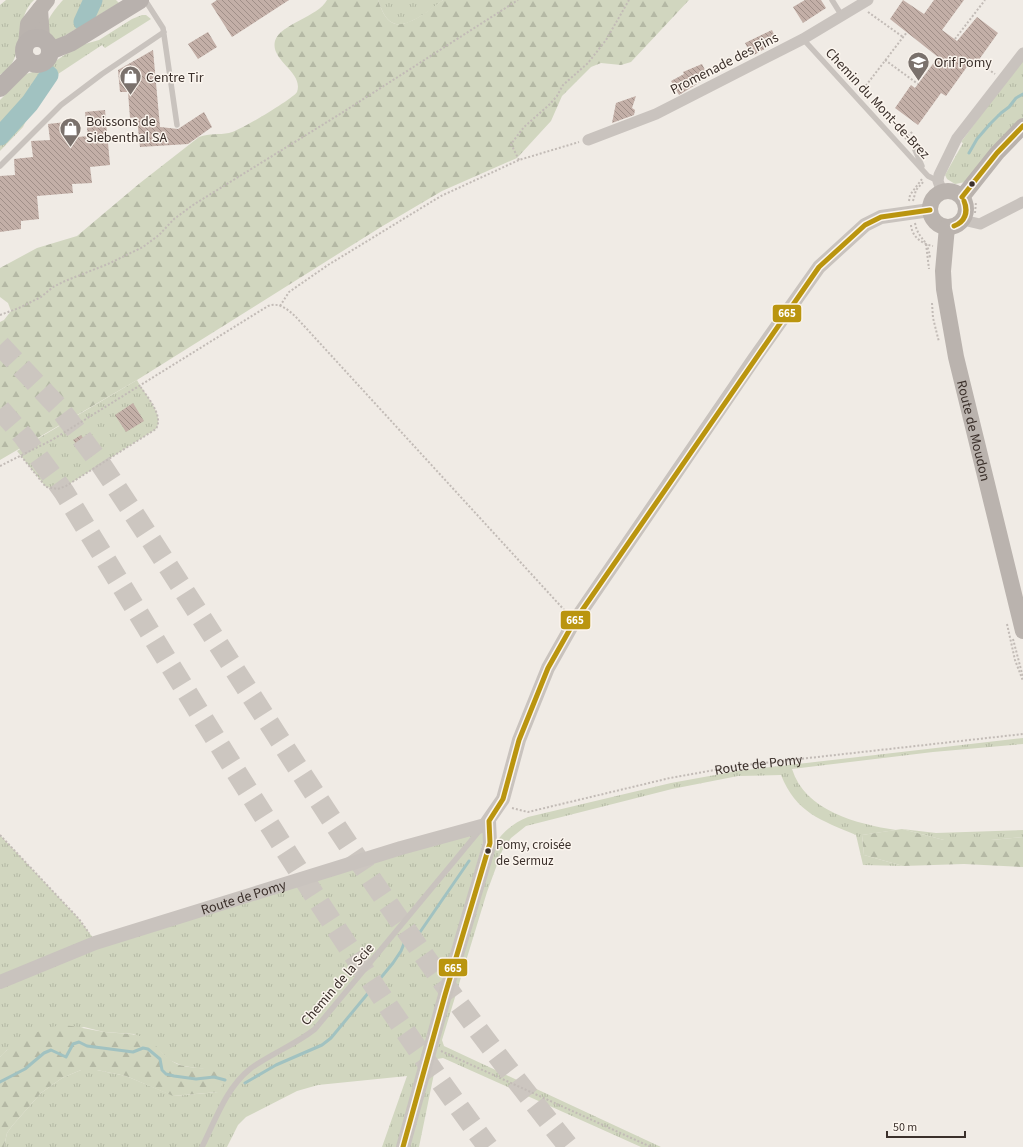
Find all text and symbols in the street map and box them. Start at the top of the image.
street label: Promenade des Pins [667,28,782,100]
street label: Chemin du Mont-de-Brez [820,44,934,164]
school or university icon: Orif Pomy [906,49,932,82]
place label: Orif Pomy [934,53,992,73]
shop icon: Centre Tir [117,64,143,97]
place label: Centre Tir [146,68,204,88]
place label: Boissons de Siebenthal SA [86,112,167,148]
shop icon: Boissons de Siebenthal SA [57,116,83,149]
unlabelled marker [967,179,977,189]
line badge: 665 [772,304,802,323]
text: 665 [778,306,796,321]
street label: Route de Moudon [951,378,995,483]
line badge: 665 [560,610,591,630]
text: 665 [566,613,584,628]
street label: Route de Pomy [713,750,804,781]
place label: Pomy, croisée de Sermuz [496,836,571,870]
marker: Pomy, croisée de Sermuz [483,846,493,856]
street label: Route de Pomy [199,875,289,921]
street label: Chemin de la Scie [296,939,379,1030]
line badge: 665 [438,958,468,977]
text: 665 [444,961,462,976]
scale bar [887,1113,965,1139]
text: 50 m [893,1119,917,1136]

